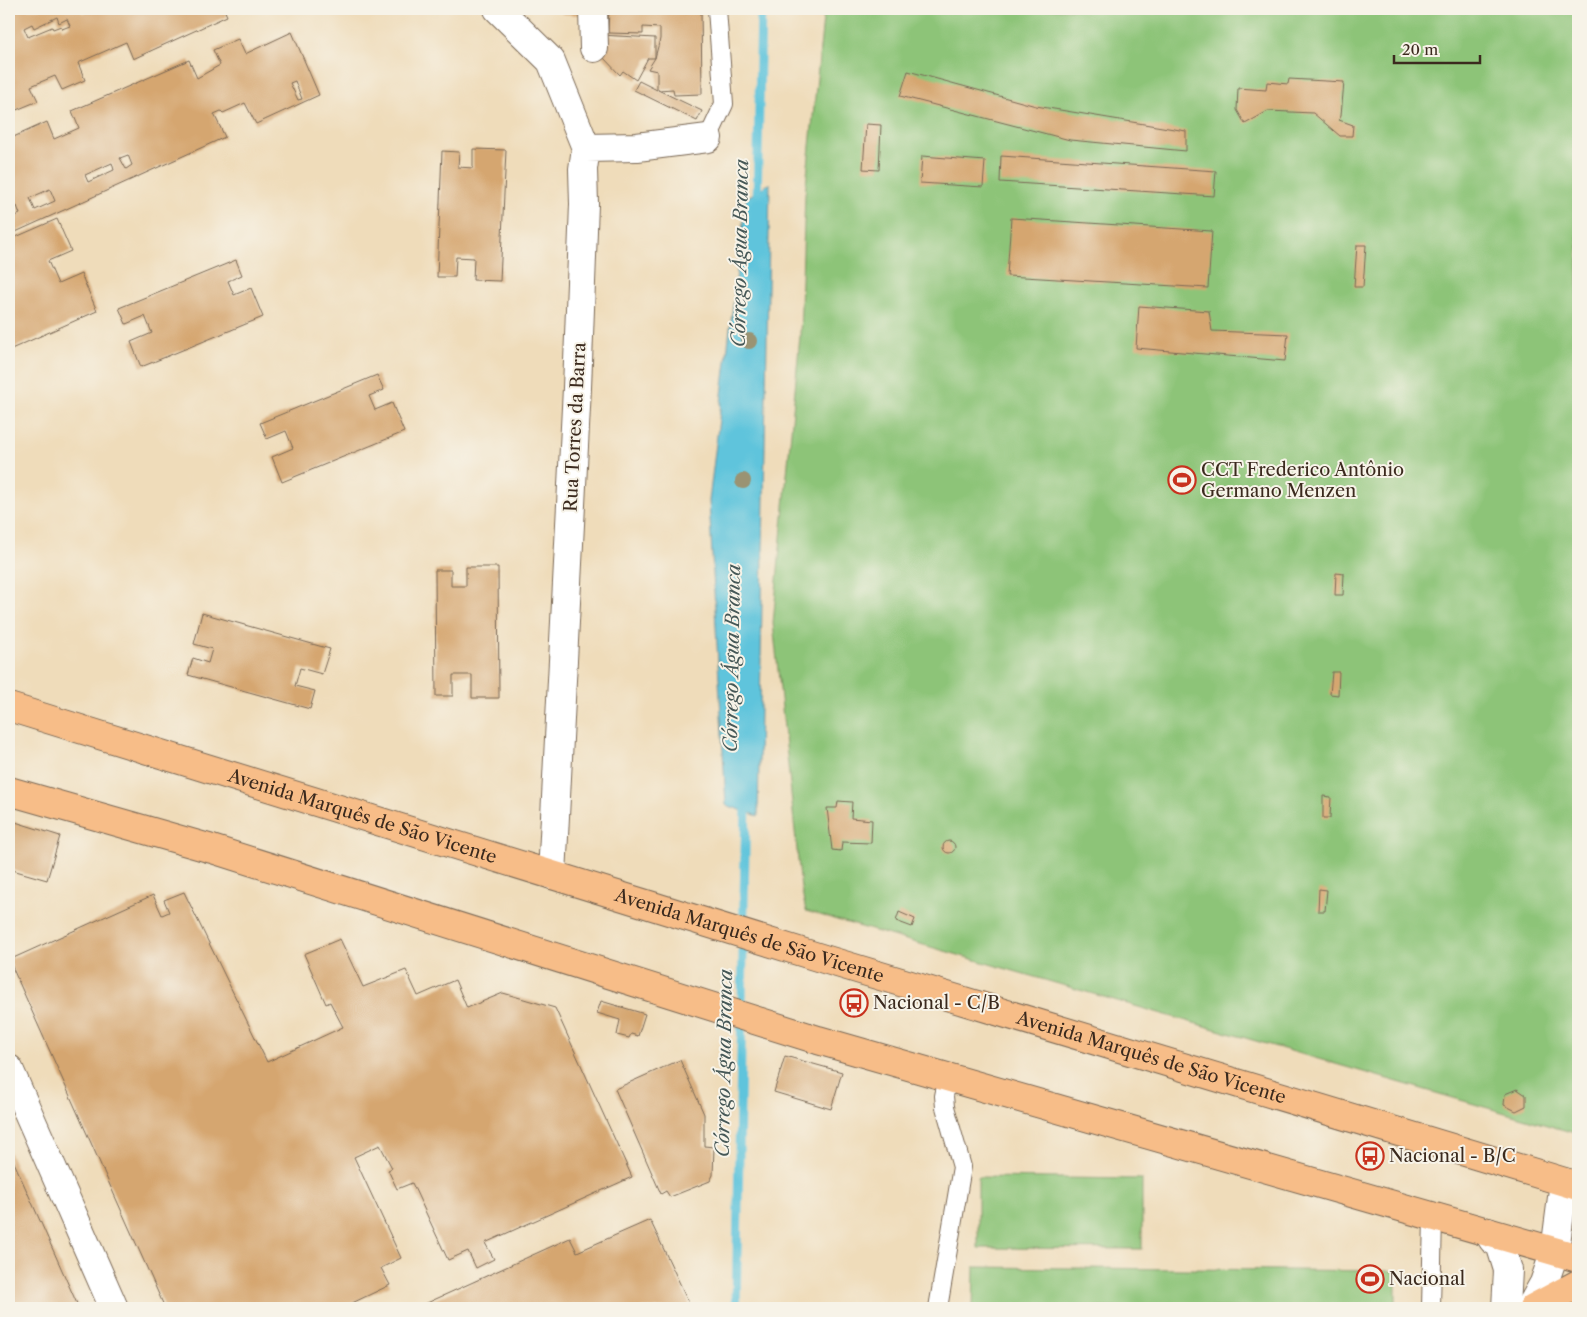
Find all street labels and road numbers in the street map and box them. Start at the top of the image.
street label: Rua Torres da Barra [560,341,590,512]
street label: Avenida Marquês de São Vicente [225,764,500,868]
street label: Avenida Marquês de São Vicente [611,884,886,987]
street label: Avenida Marquês de São Vicente [1013,1006,1289,1108]

